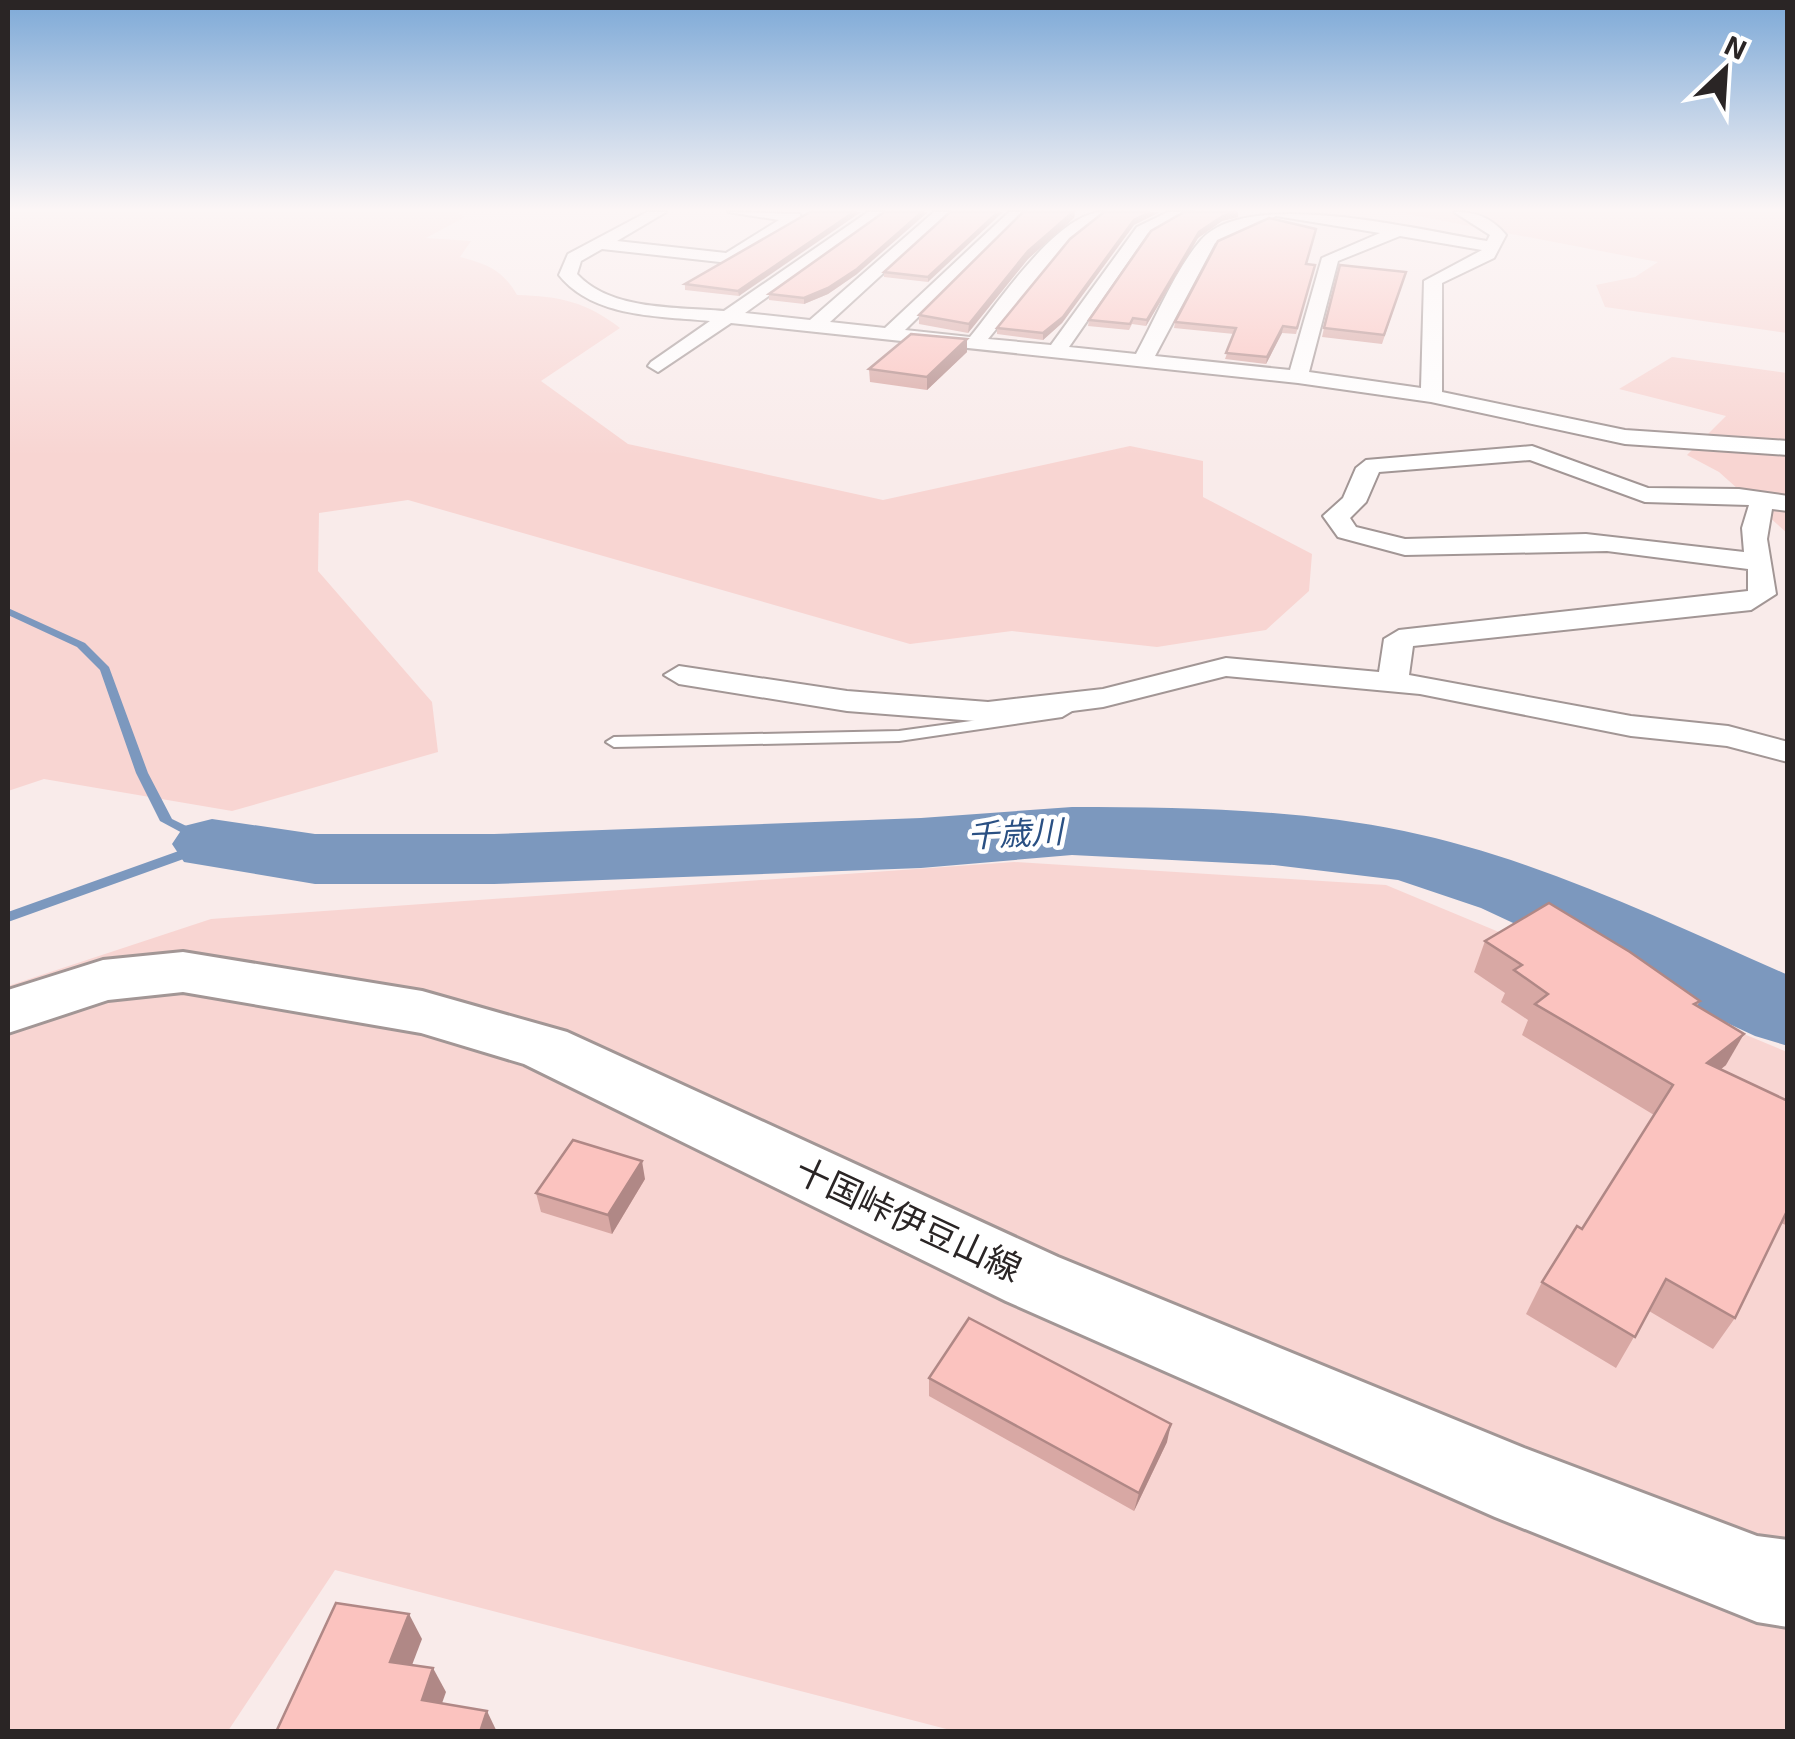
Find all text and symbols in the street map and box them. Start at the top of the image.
north arrow [1675,20,1775,120]
text: N [1720,27,1752,66]
water label: 千歳川 [966,810,1067,853]
street label: 十国峠伊豆山線 [789,1147,1029,1289]

